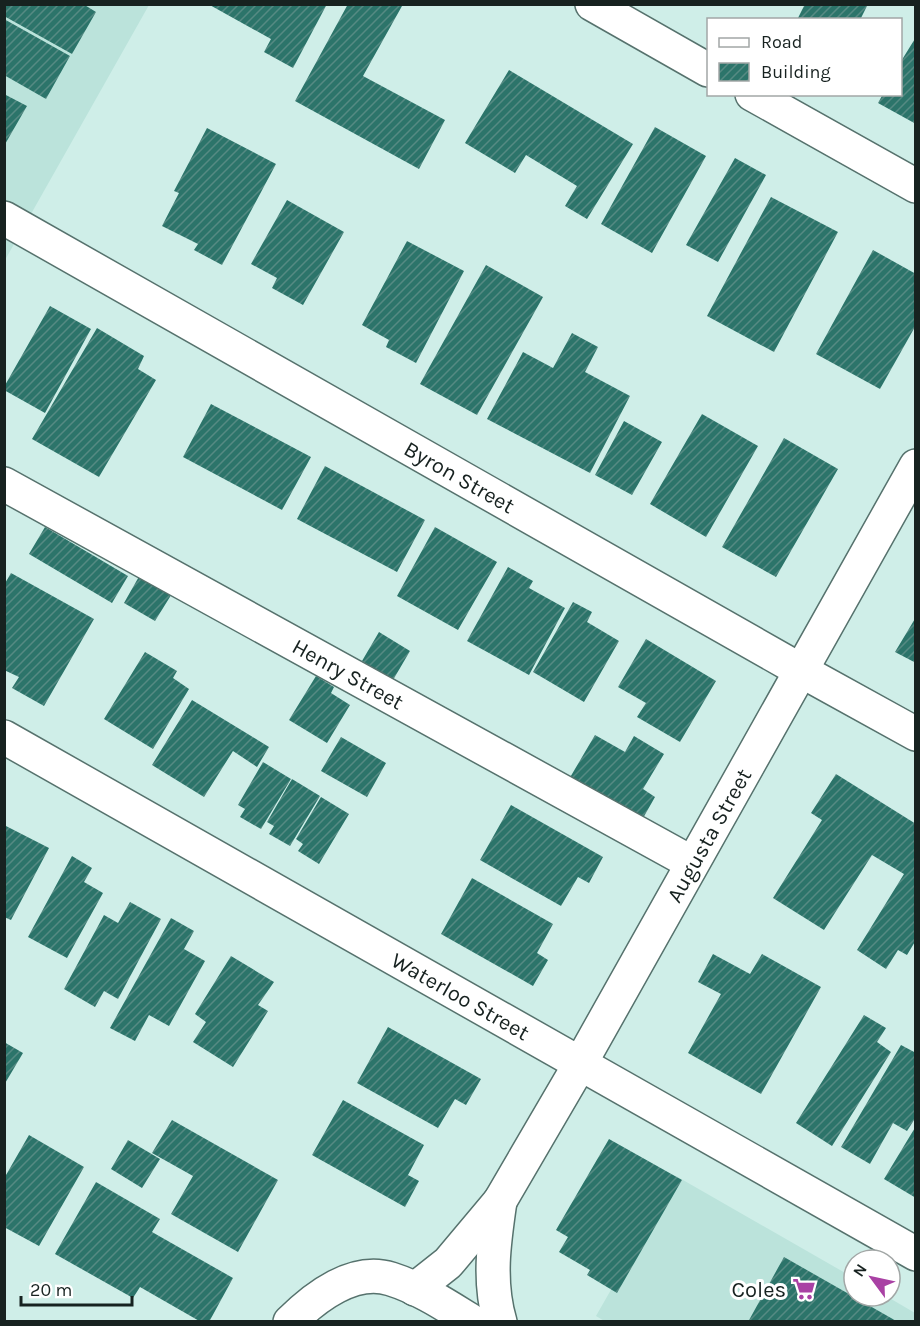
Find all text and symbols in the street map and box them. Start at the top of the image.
legend [707,18,902,96]
text: Road [761,31,802,53]
text: Building [761,61,831,83]
street label: Byron Street [399,436,519,519]
street label: Henry Street [288,633,408,716]
street label: Augusta Street [661,764,757,907]
street label: Waterloo Street [387,947,534,1046]
north arrow [842,1248,902,1308]
text: N [849,1260,871,1280]
scale bar [21,1269,132,1307]
supermarket icon: Coles [791,1276,817,1302]
place label: Coles [731,1277,786,1303]
text: 20 m [30,1279,72,1301]

